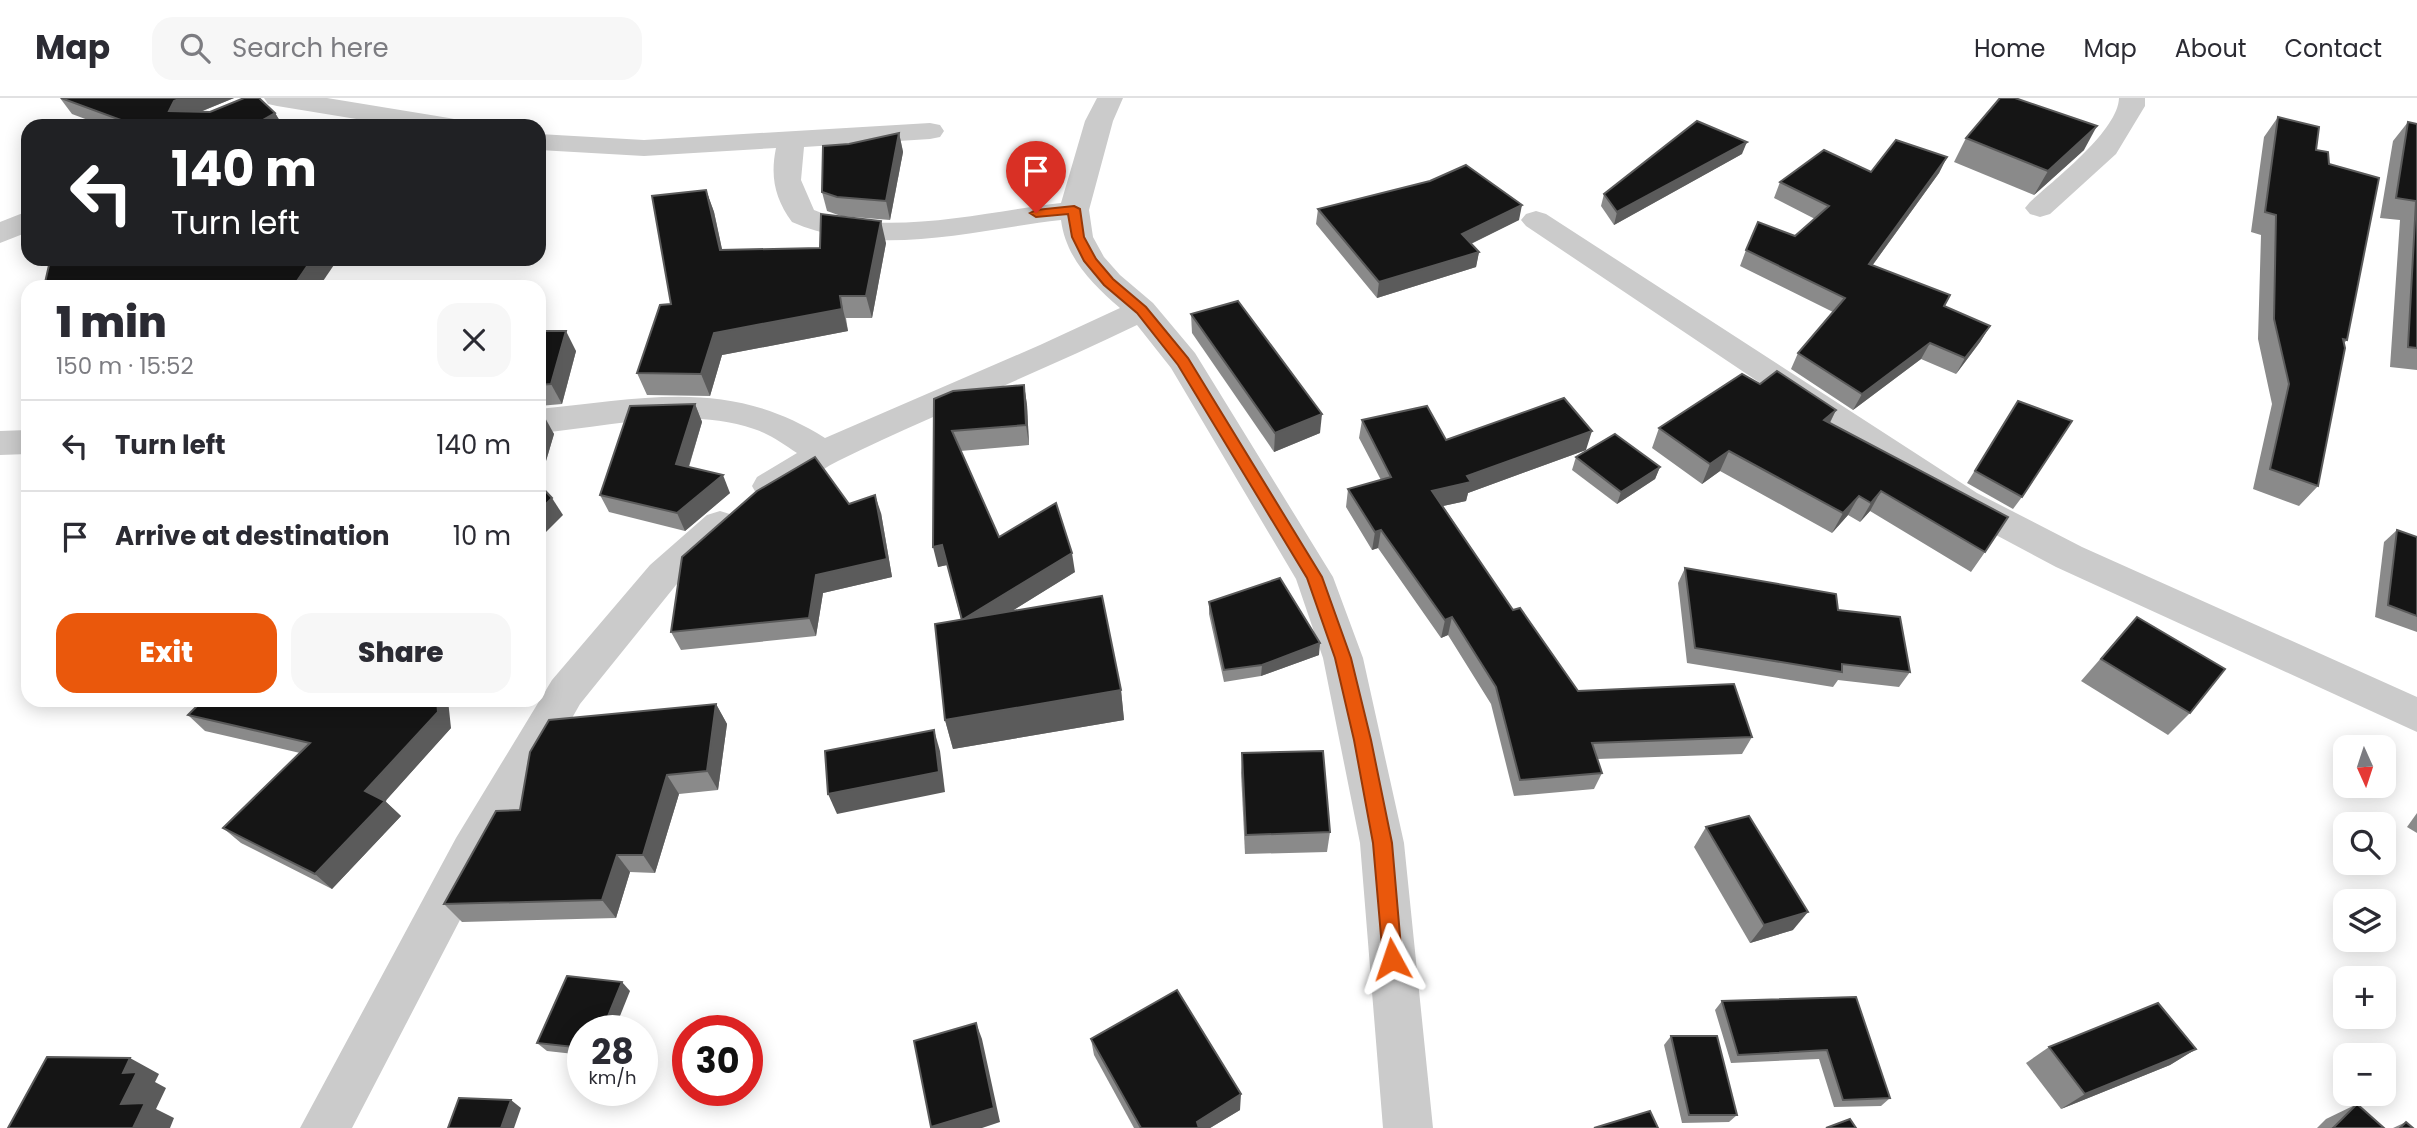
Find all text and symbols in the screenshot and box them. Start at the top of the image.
search box [152,17,642,80]
text: Map [35,24,110,71]
icon: search [176,29,214,67]
text: Search here [232,30,389,66]
text: Home [1974,32,2046,65]
text: Map [2084,32,2137,65]
text: About [2175,32,2246,65]
text: Contact [2284,32,2382,65]
text: 140 m [171,135,317,203]
pin [1006,141,1066,213]
icon: left [56,147,147,238]
icon: arrive [1017,152,1055,190]
text: Turn left [171,200,300,245]
text: 1 min [56,293,167,352]
button: close [437,303,511,377]
text: 150 m · 15:52 [56,350,194,382]
icon: left [56,427,94,465]
text: Turn left [115,427,226,463]
text: 140 m [436,427,511,463]
icon: arrive [56,518,94,556]
text: Arrive at destination [115,518,390,554]
text: 10 m [453,518,511,554]
button: Exit [56,613,277,693]
button: Share [291,613,511,693]
north arrow [2333,735,2396,798]
map controls [2333,735,2396,1106]
button: search [2333,812,2396,875]
button: layers [2333,889,2396,952]
position arrow [1355,922,1429,996]
button: + [2333,966,2396,1029]
speed limit sign: 30 [672,1015,763,1106]
text: 28 [591,1027,634,1076]
button: − [2333,1043,2396,1106]
text: km/h [589,1065,636,1090]

